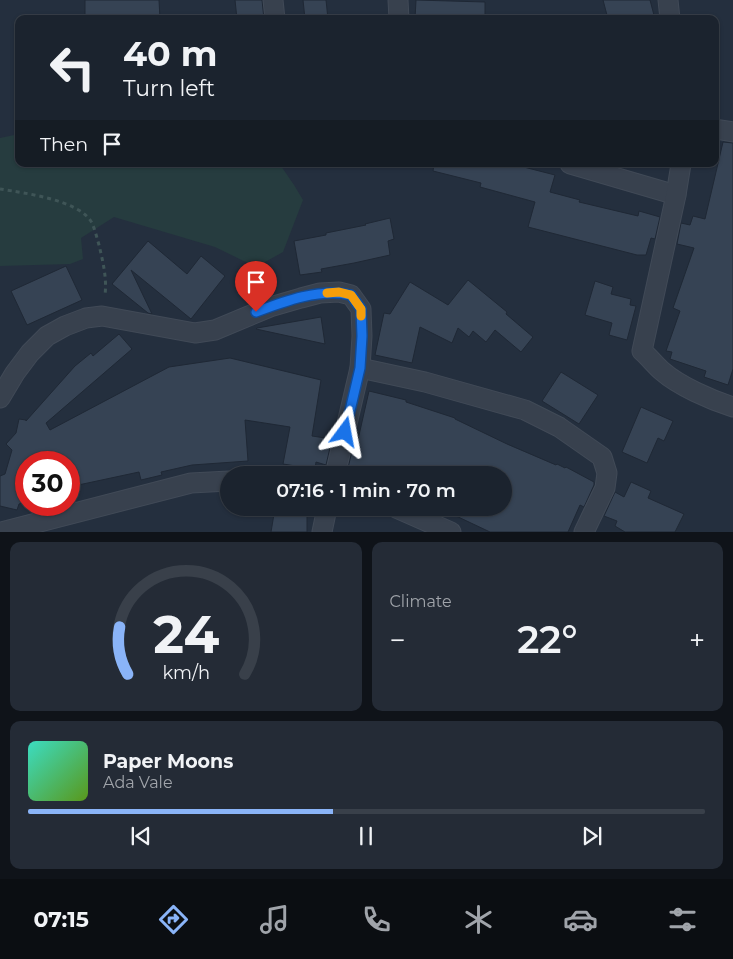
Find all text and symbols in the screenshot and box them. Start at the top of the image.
text: 40 m [123,32,218,75]
icon: left [40,35,105,100]
text: Turn left [123,75,215,102]
icon: arrive [98,130,126,158]
text: Then [40,133,88,156]
pin [235,261,277,312]
icon: arrive [242,268,270,296]
position arrow [318,405,370,457]
speed limit sign: 30 [15,451,80,516]
text: 07:16 · 1 min · 70 m [276,479,456,502]
text: Climate [390,592,452,611]
text: 24 [153,603,219,666]
text: 22° [517,616,577,663]
text: − [390,623,406,657]
text: + [689,623,705,657]
text: km/h [162,662,210,683]
text: Paper Moons [103,750,233,773]
text: Ada Vale [103,773,173,792]
icon: previous [127,822,155,850]
icon: pause [352,822,380,850]
icon: next [578,822,606,850]
icon: directions [156,902,191,937]
icon: music [257,902,292,937]
icon: phone [359,902,394,937]
icon: climate [461,902,496,937]
icon: car [563,902,598,937]
icon: filters [665,902,700,937]
text: 07:15 [33,906,89,933]

